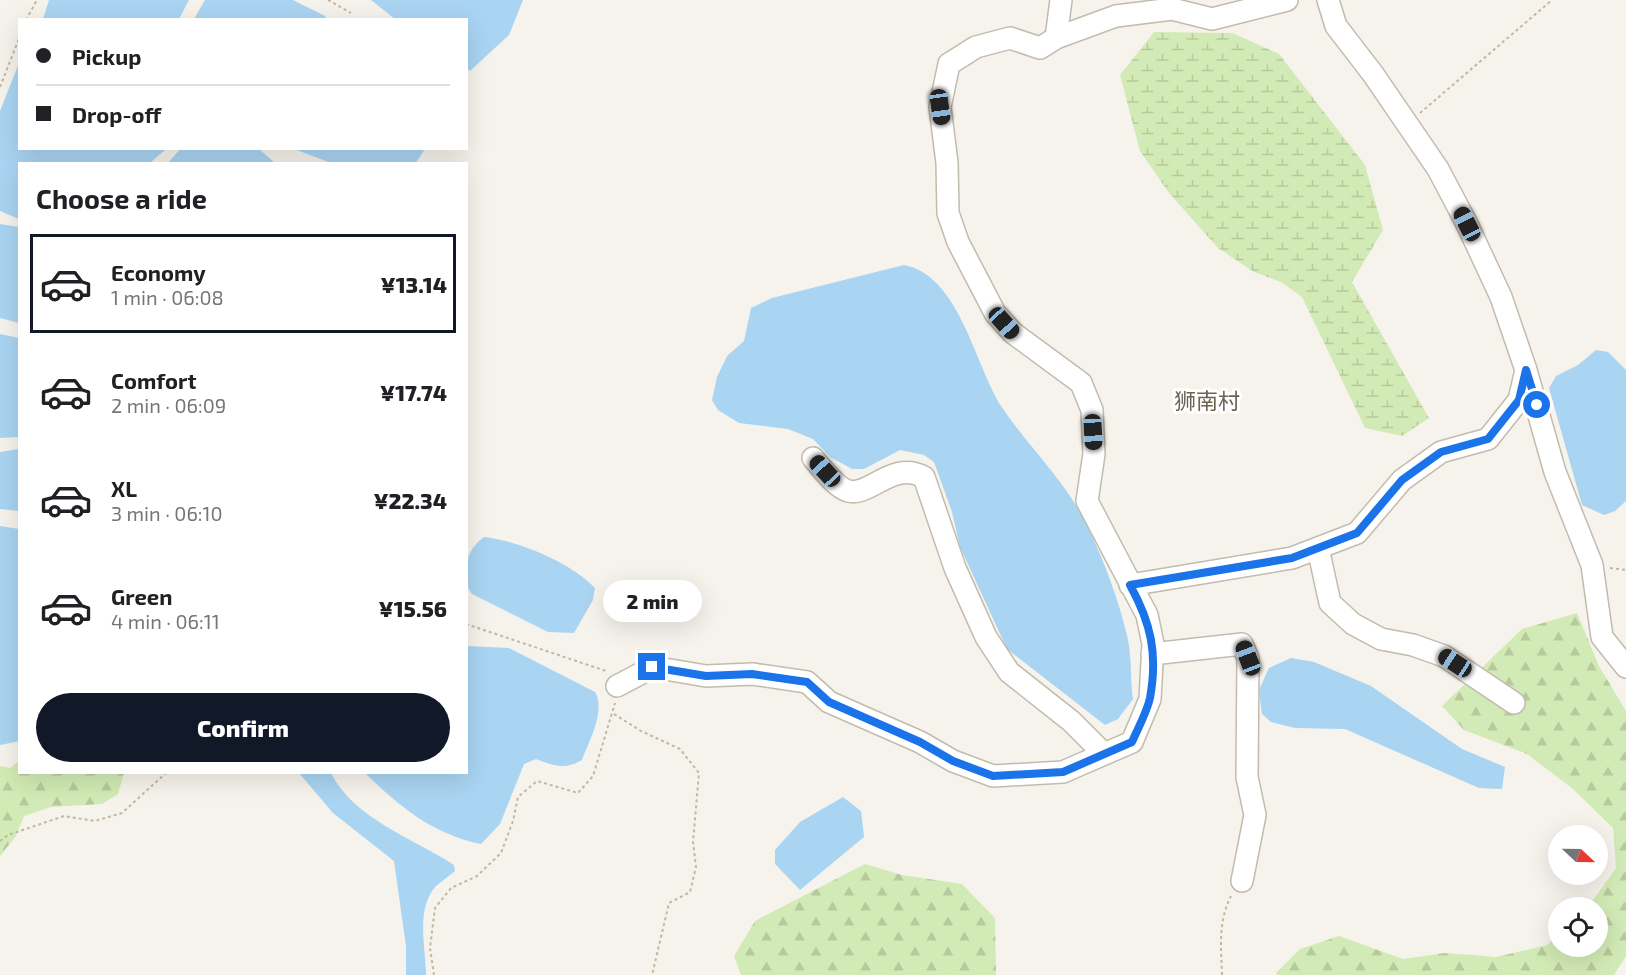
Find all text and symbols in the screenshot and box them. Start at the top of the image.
text: Pickup [72,43,141,69]
car [929,88,951,126]
text: Drop-off [72,101,161,127]
text: Choose a ride [36,182,207,214]
car [1451,204,1483,244]
icon: car [39,257,93,311]
text: Economy [111,259,206,285]
text: ¥13.14 [381,271,447,297]
text: 1 min · 06:08 [111,285,224,309]
car [985,304,1023,342]
icon: car [39,365,93,419]
text: Comfort [111,367,196,393]
text: ¥17.74 [380,379,447,405]
district label: 狮南村 [1174,387,1240,413]
route start [1523,391,1550,418]
text: 2 min · 06:09 [111,393,226,417]
car [1083,414,1103,450]
car [806,452,844,490]
icon: car [39,473,93,527]
text: XL [111,475,137,501]
text: ¥22.34 [373,487,447,513]
text: 3 min · 06:10 [111,501,223,525]
callout: 2 min [602,580,702,622]
icon: car [39,581,93,635]
text: Green [111,583,173,609]
text: 2 min [627,589,678,613]
text: ¥15.56 [378,595,447,621]
text: 4 min · 06:11 [111,609,220,633]
car [1233,638,1263,678]
car [1435,646,1475,680]
route end [638,653,665,680]
button: Confirm [36,693,450,762]
north arrow [1548,825,1608,885]
map controls [1548,825,1608,957]
button: locate [1548,897,1608,957]

